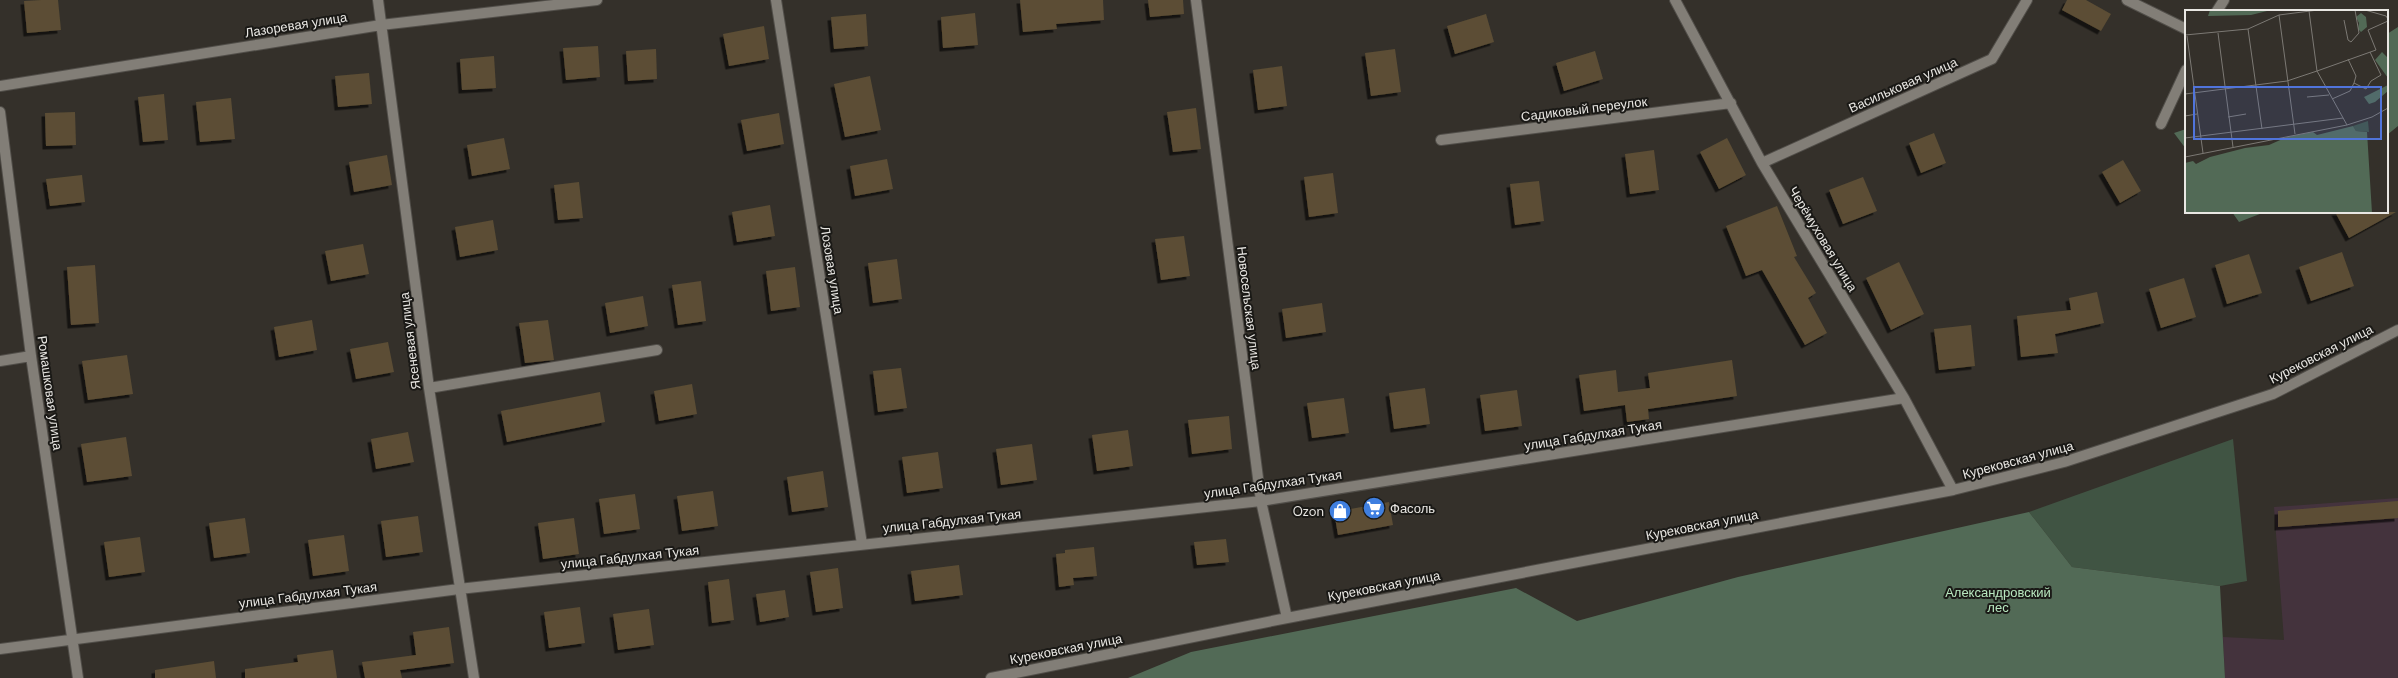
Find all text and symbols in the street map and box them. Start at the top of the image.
street label: Лазоревая улица [244,8,349,41]
inset map [2185,10,2388,213]
street label: Васильковая улица [1846,53,1961,117]
street label: Садиковый переулок [1520,93,1648,125]
street label: Черёмуховая улица [1785,183,1862,295]
street label: Лозовая улица [817,225,847,316]
street label: Новосельская улица [1233,245,1265,371]
street label: Ясеневая улица [396,291,424,391]
street label: Курековская улица [2266,320,2376,387]
street label: Ромашковая улица [34,335,67,452]
street label: улица Габдулхая Тукая [1523,416,1663,454]
street label: Курековская улица [1961,437,2076,483]
street label: улица Габдулхая Тукая [1203,466,1343,502]
supermarket icon: Фасоль [1361,495,1387,521]
shop icon: Ozon [1327,498,1353,524]
place label: Фасоль [1390,500,1435,517]
place label: Ozon [1293,503,1324,520]
street label: улица Габдулхая Тукая [882,505,1022,537]
street label: Курековская улица [1644,506,1760,544]
street label: улица Габдулхая Тукая [560,541,700,573]
street label: Курековская улица [1326,567,1442,605]
street label: улица Габдулхая Тукая [238,578,378,612]
park label: Александровский лес [1945,584,2051,616]
street label: Курековская улица [1008,630,1124,668]

